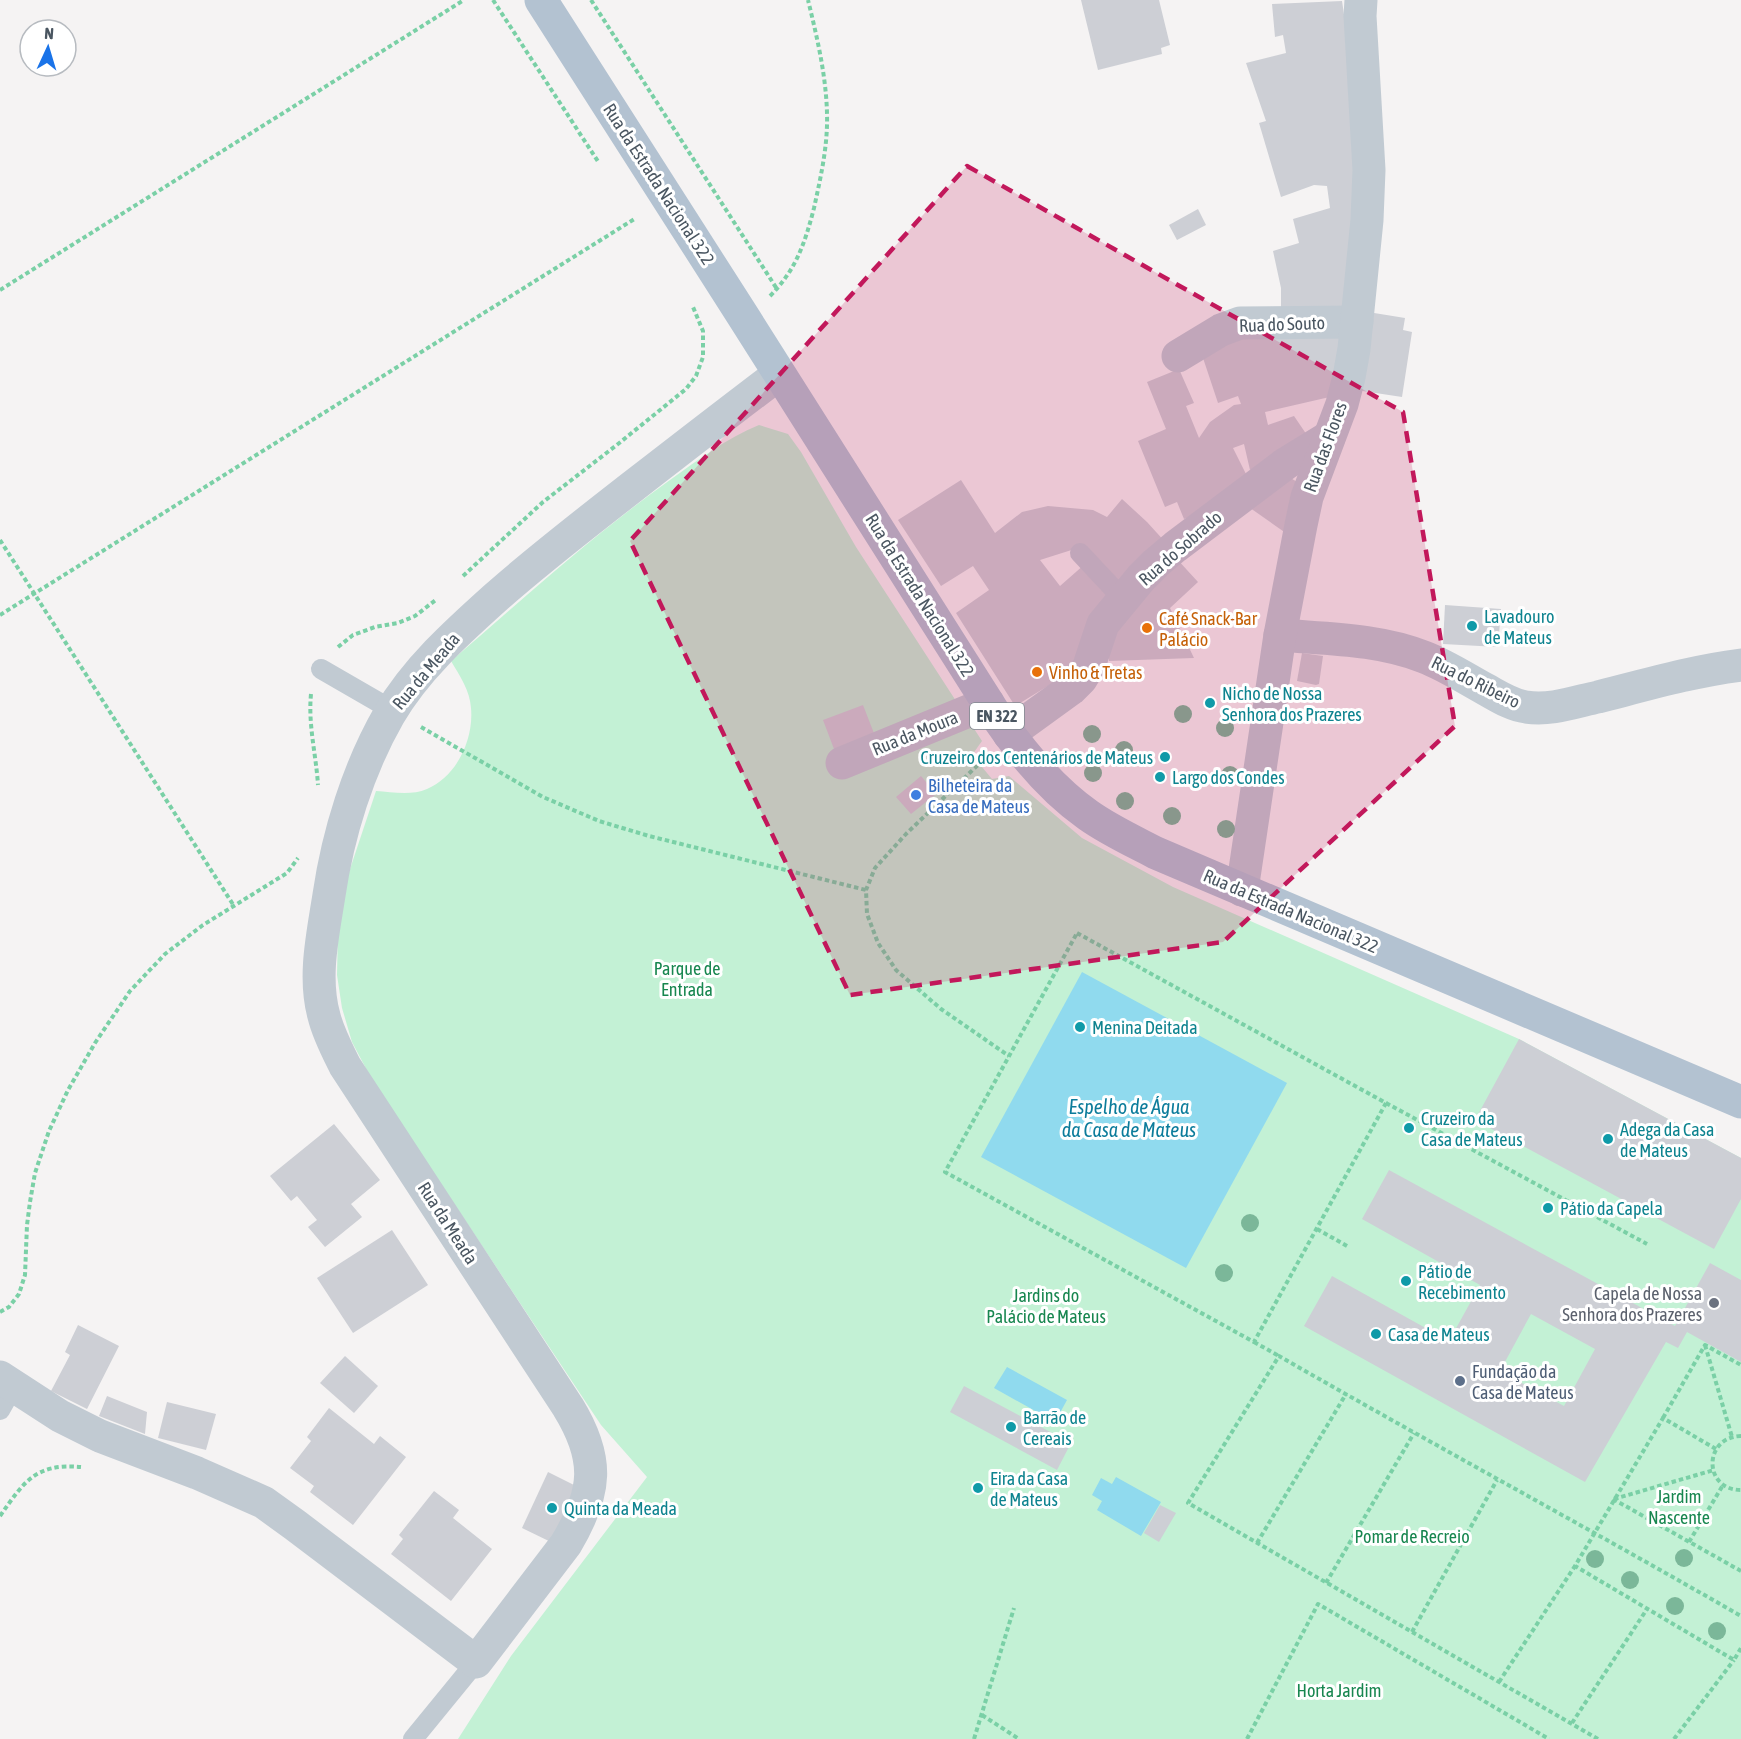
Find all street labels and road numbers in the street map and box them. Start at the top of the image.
street label: Rua da Estrada Nacional 322 [599,100,719,268]
street label: Rua do Souto [1239,312,1325,336]
street label: Rua das Flores [1299,399,1351,495]
street label: Rua do Sobrado [1134,506,1226,590]
street label: Rua da Estrada Nacional 322 [861,510,979,680]
street label: Rua da Meada [388,628,464,714]
street label: Rua do Ribeiro [1428,652,1524,712]
road number: EN 322 [970,703,1024,729]
street label: Rua da Moura [869,706,961,760]
street label: Rua da Estrada Nacional 322 [1200,865,1382,957]
street label: Rua da Meada [414,1178,482,1268]

